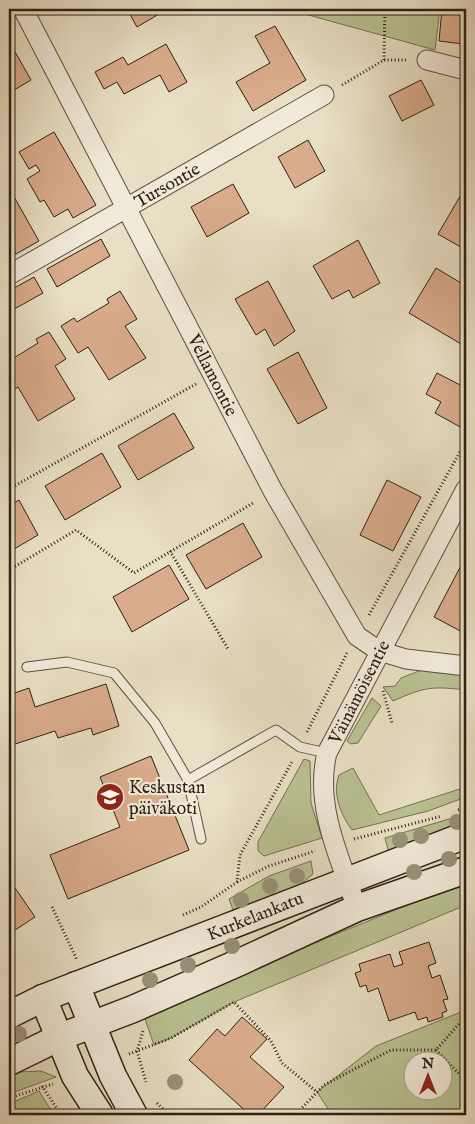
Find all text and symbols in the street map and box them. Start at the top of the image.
street label: Tursontie [131,158,205,214]
street label: Vellamontie [181,330,242,421]
street label: Väinämöisentie [324,637,396,749]
place label: Keskustan päiväkoti [129,777,206,821]
school or university icon: Keskustan päiväkoti [95,782,125,812]
street label: Kurkelankatu [204,888,307,947]
north arrow [402,1052,452,1102]
text: N [421,1055,434,1073]

